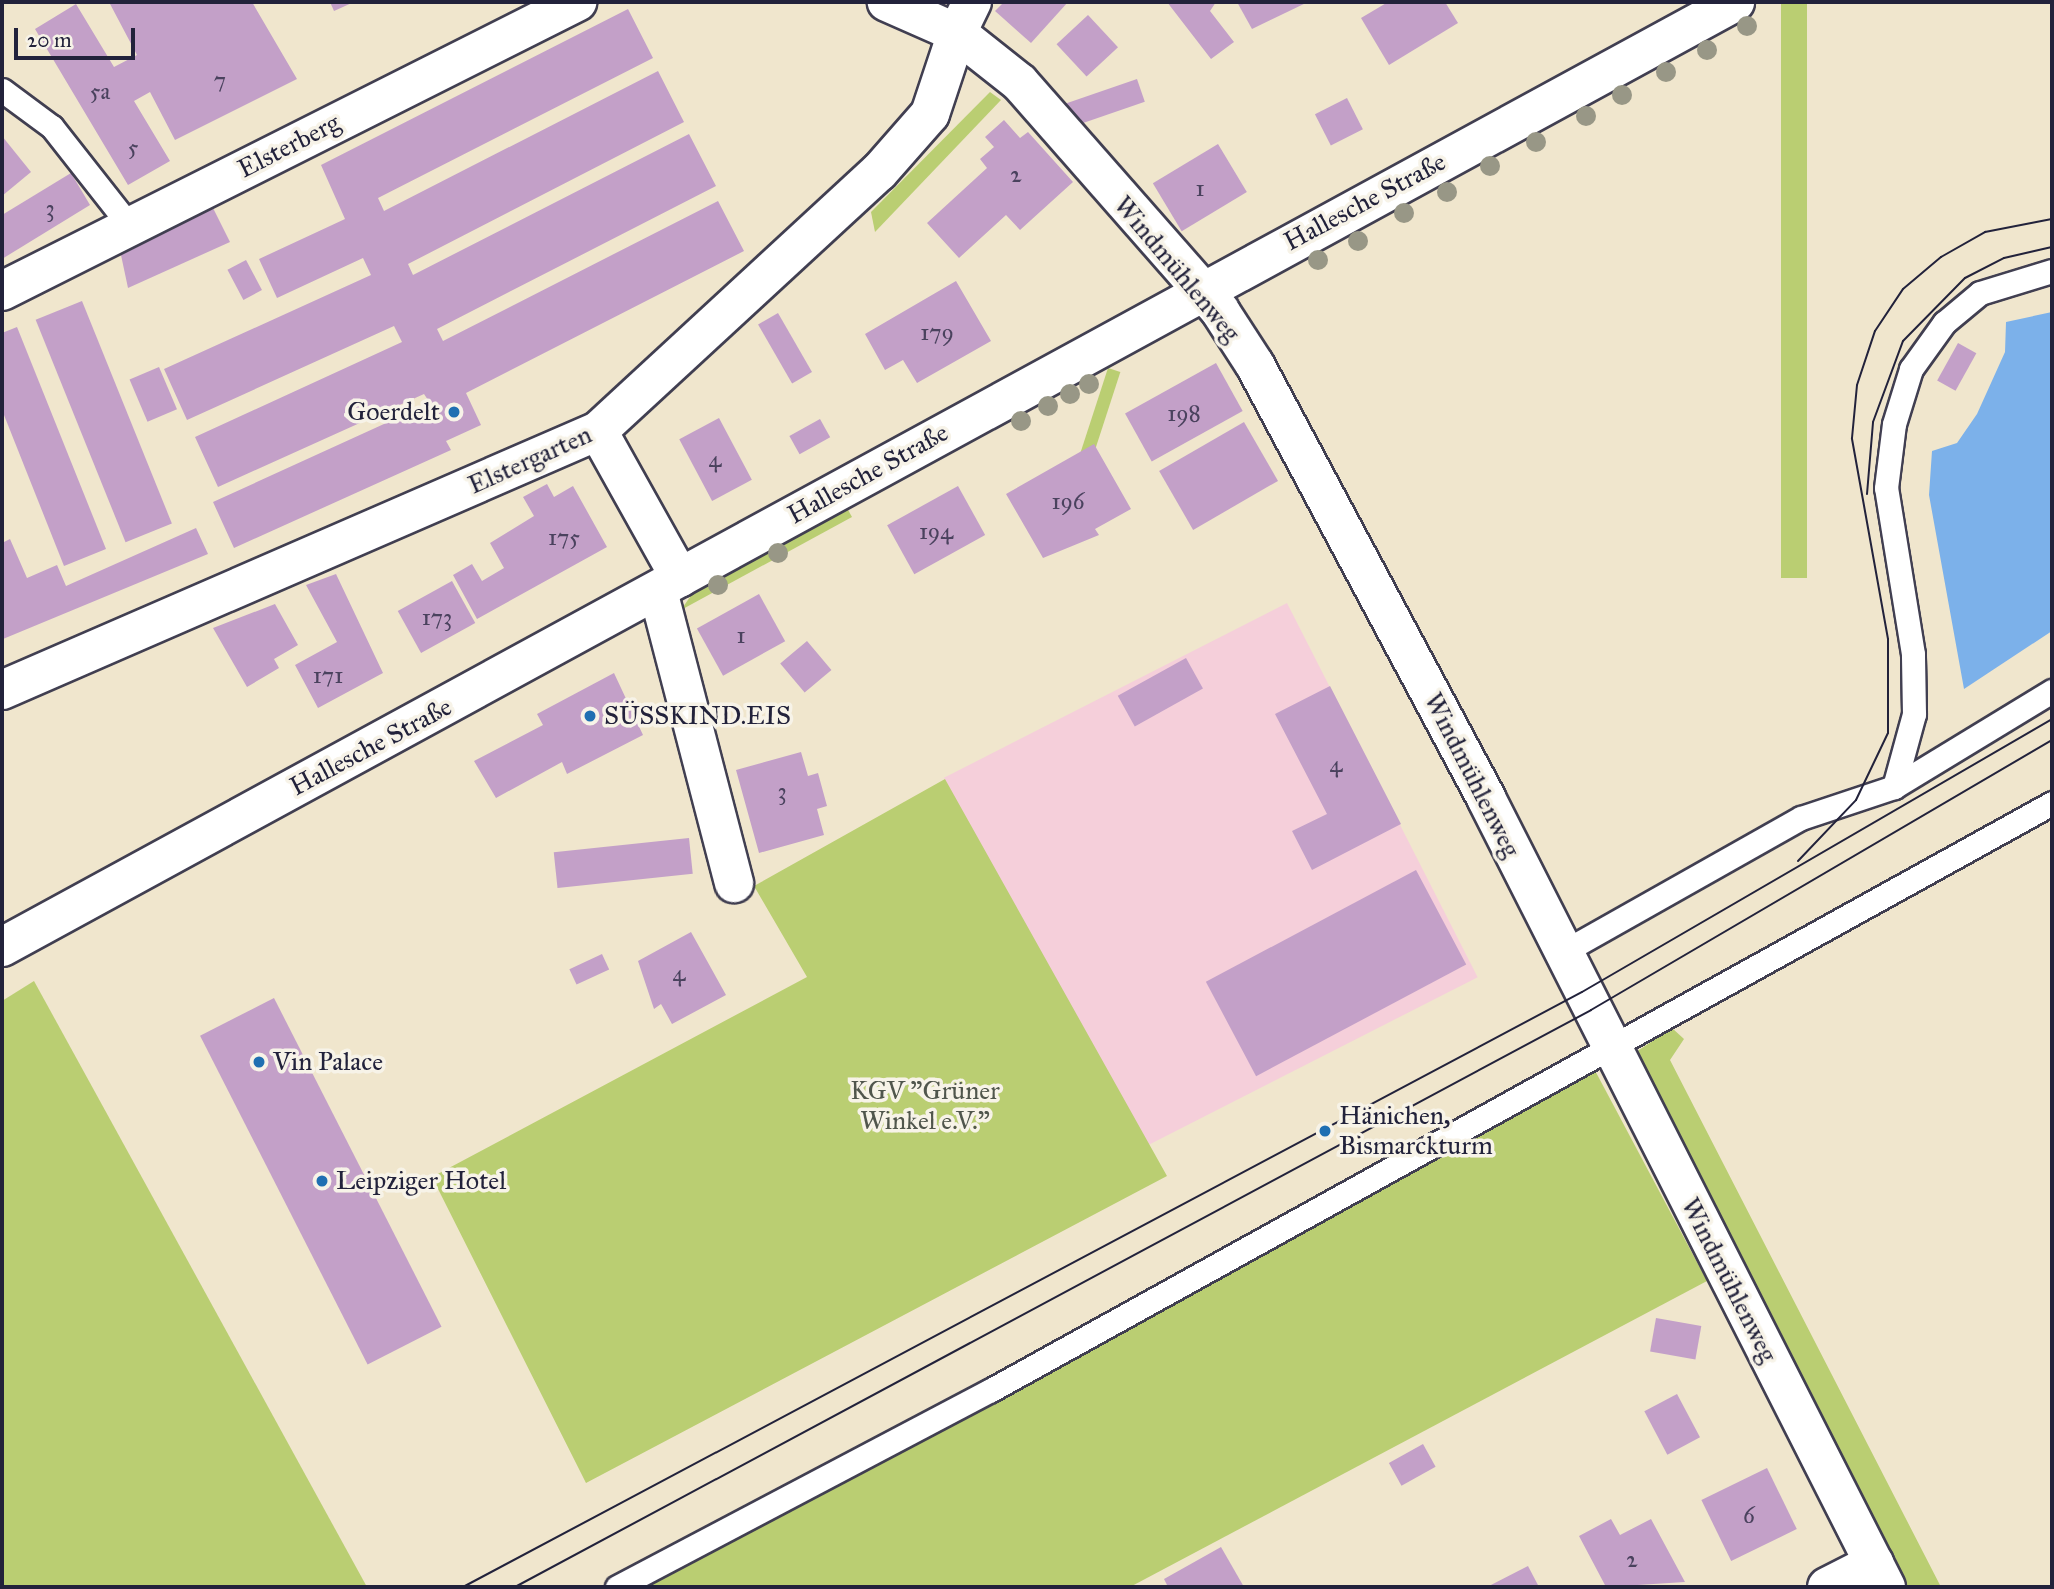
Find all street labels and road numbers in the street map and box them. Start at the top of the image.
street label: Elsterberg [233,107,345,185]
street label: Hallesche Straße [1279,146,1451,258]
street label: Windmühlenweg [1107,190,1247,348]
street label: Hallesche Straße [782,417,954,531]
street label: Elstergarten [463,419,597,501]
street label: Windmühlenweg [1417,688,1527,862]
street label: Hallesche Straße [285,691,457,803]
street label: Windmühlenweg [1674,1193,1784,1367]

